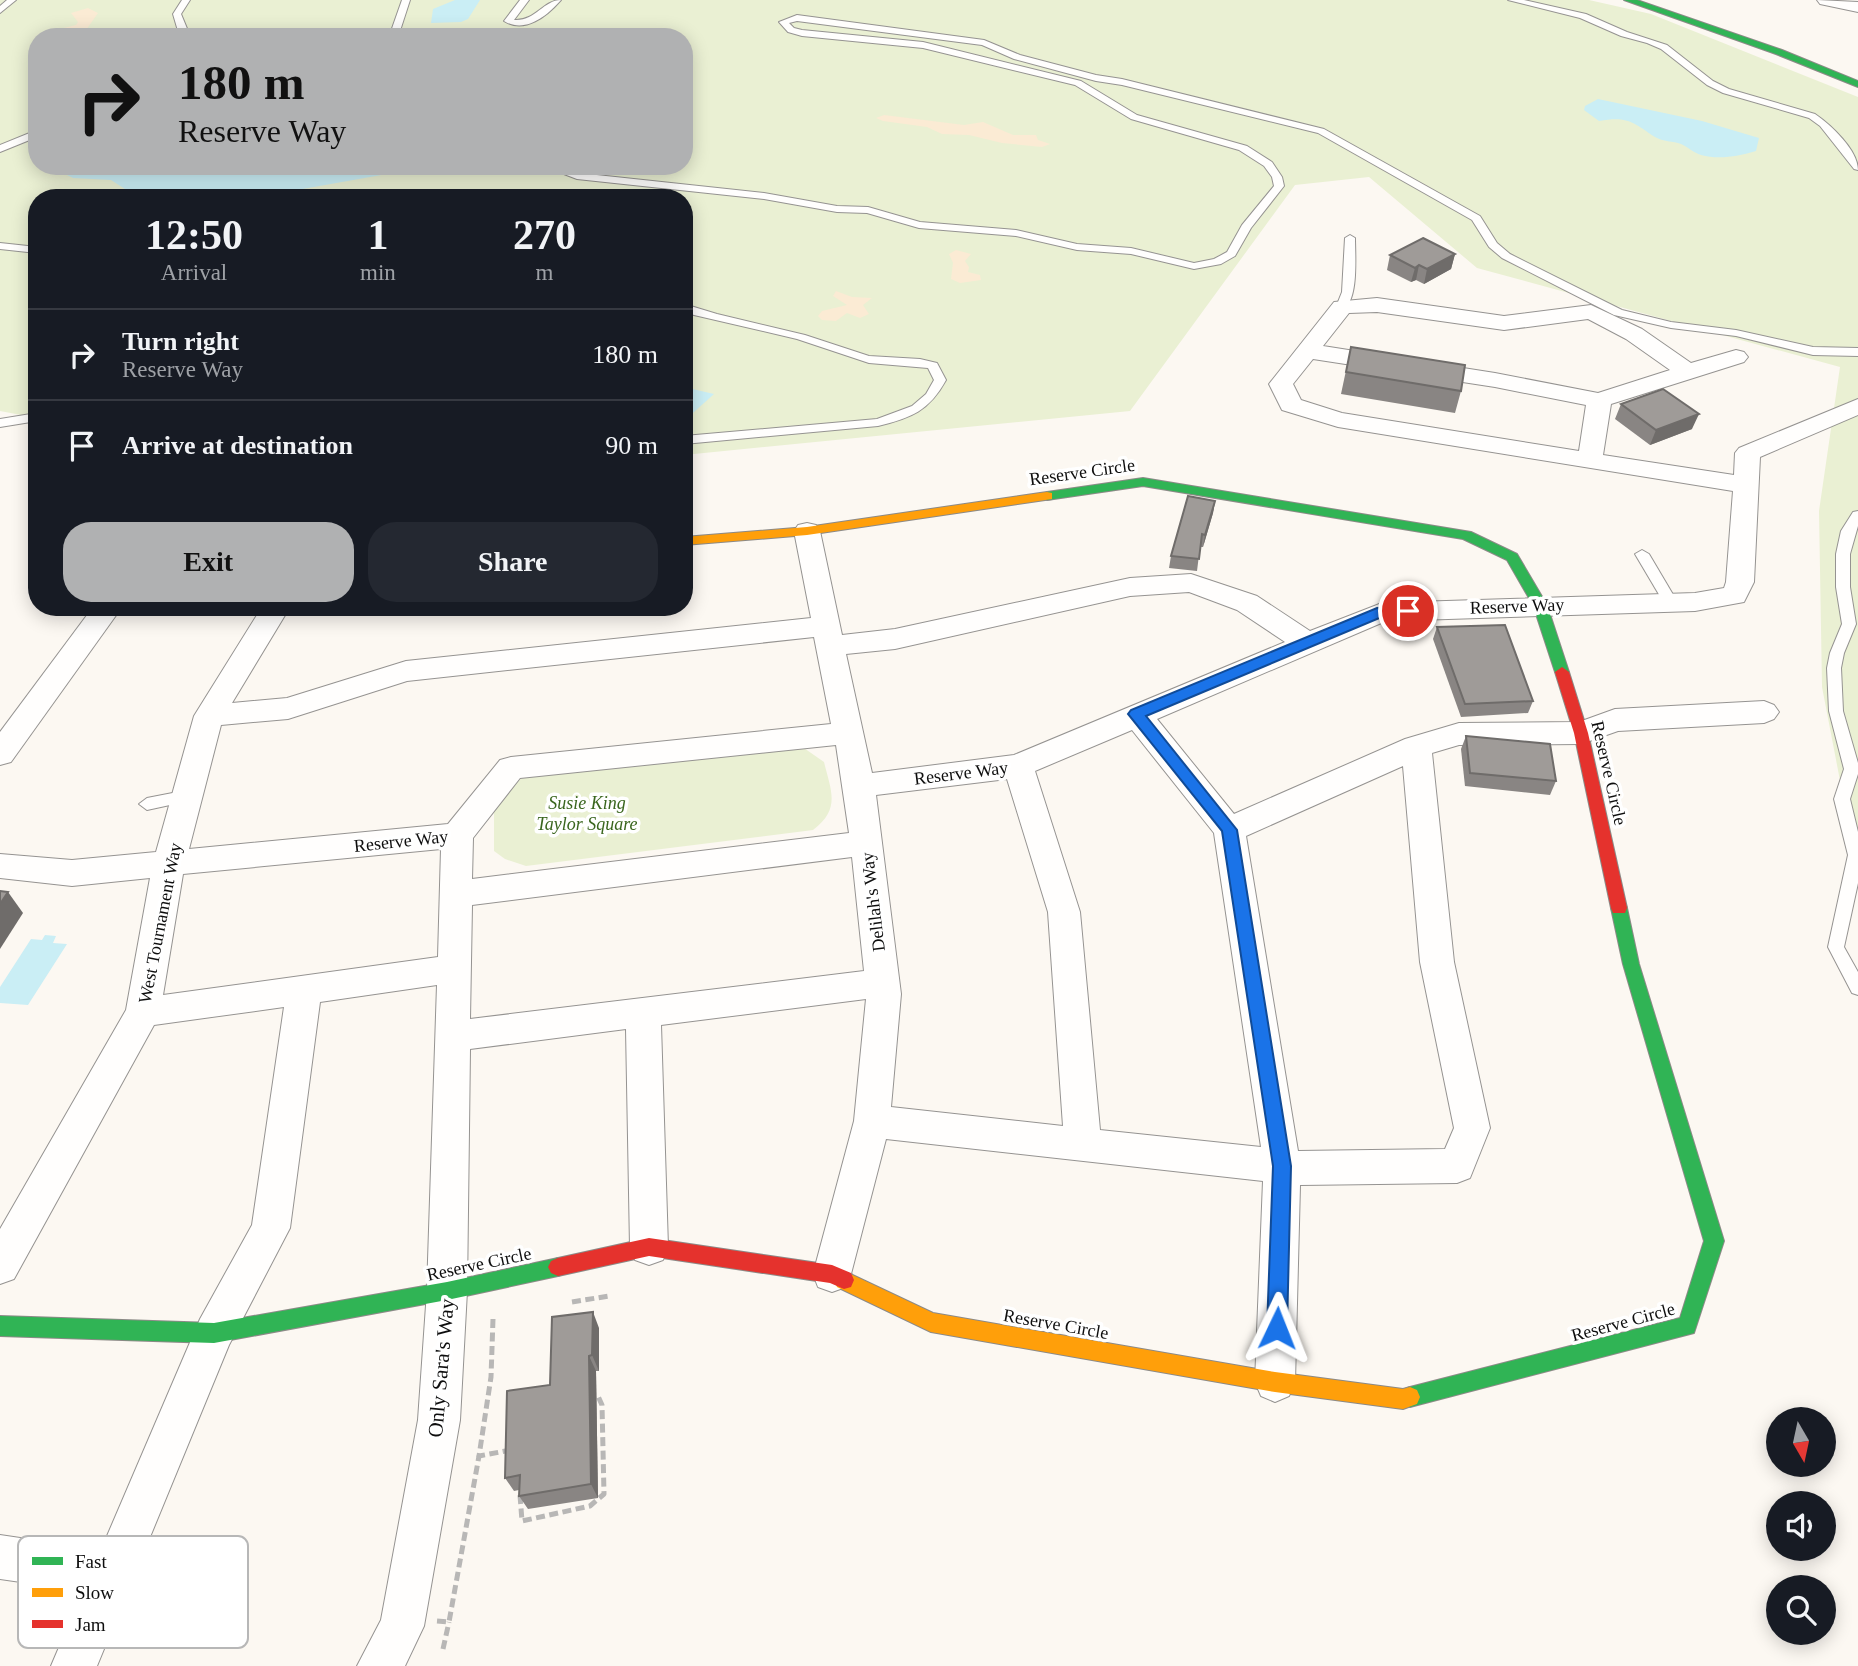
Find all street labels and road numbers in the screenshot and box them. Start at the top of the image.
street label: Reserve Circle [1028,455,1136,489]
street label: Reserve Way [1469,594,1565,618]
street label: Reserve Circle [1587,719,1631,827]
street label: Reserve Way [913,757,1009,789]
street label: Reserve Way [353,826,449,856]
street label: West Tournament Way [135,841,185,1005]
street label: Delilah's Way [857,851,889,953]
street label: Reserve Circle [425,1243,533,1285]
street label: Only Sara's Way [423,1297,459,1438]
street label: Reserve Circle [1569,1299,1677,1345]
street label: Reserve Circle [1002,1305,1110,1343]

